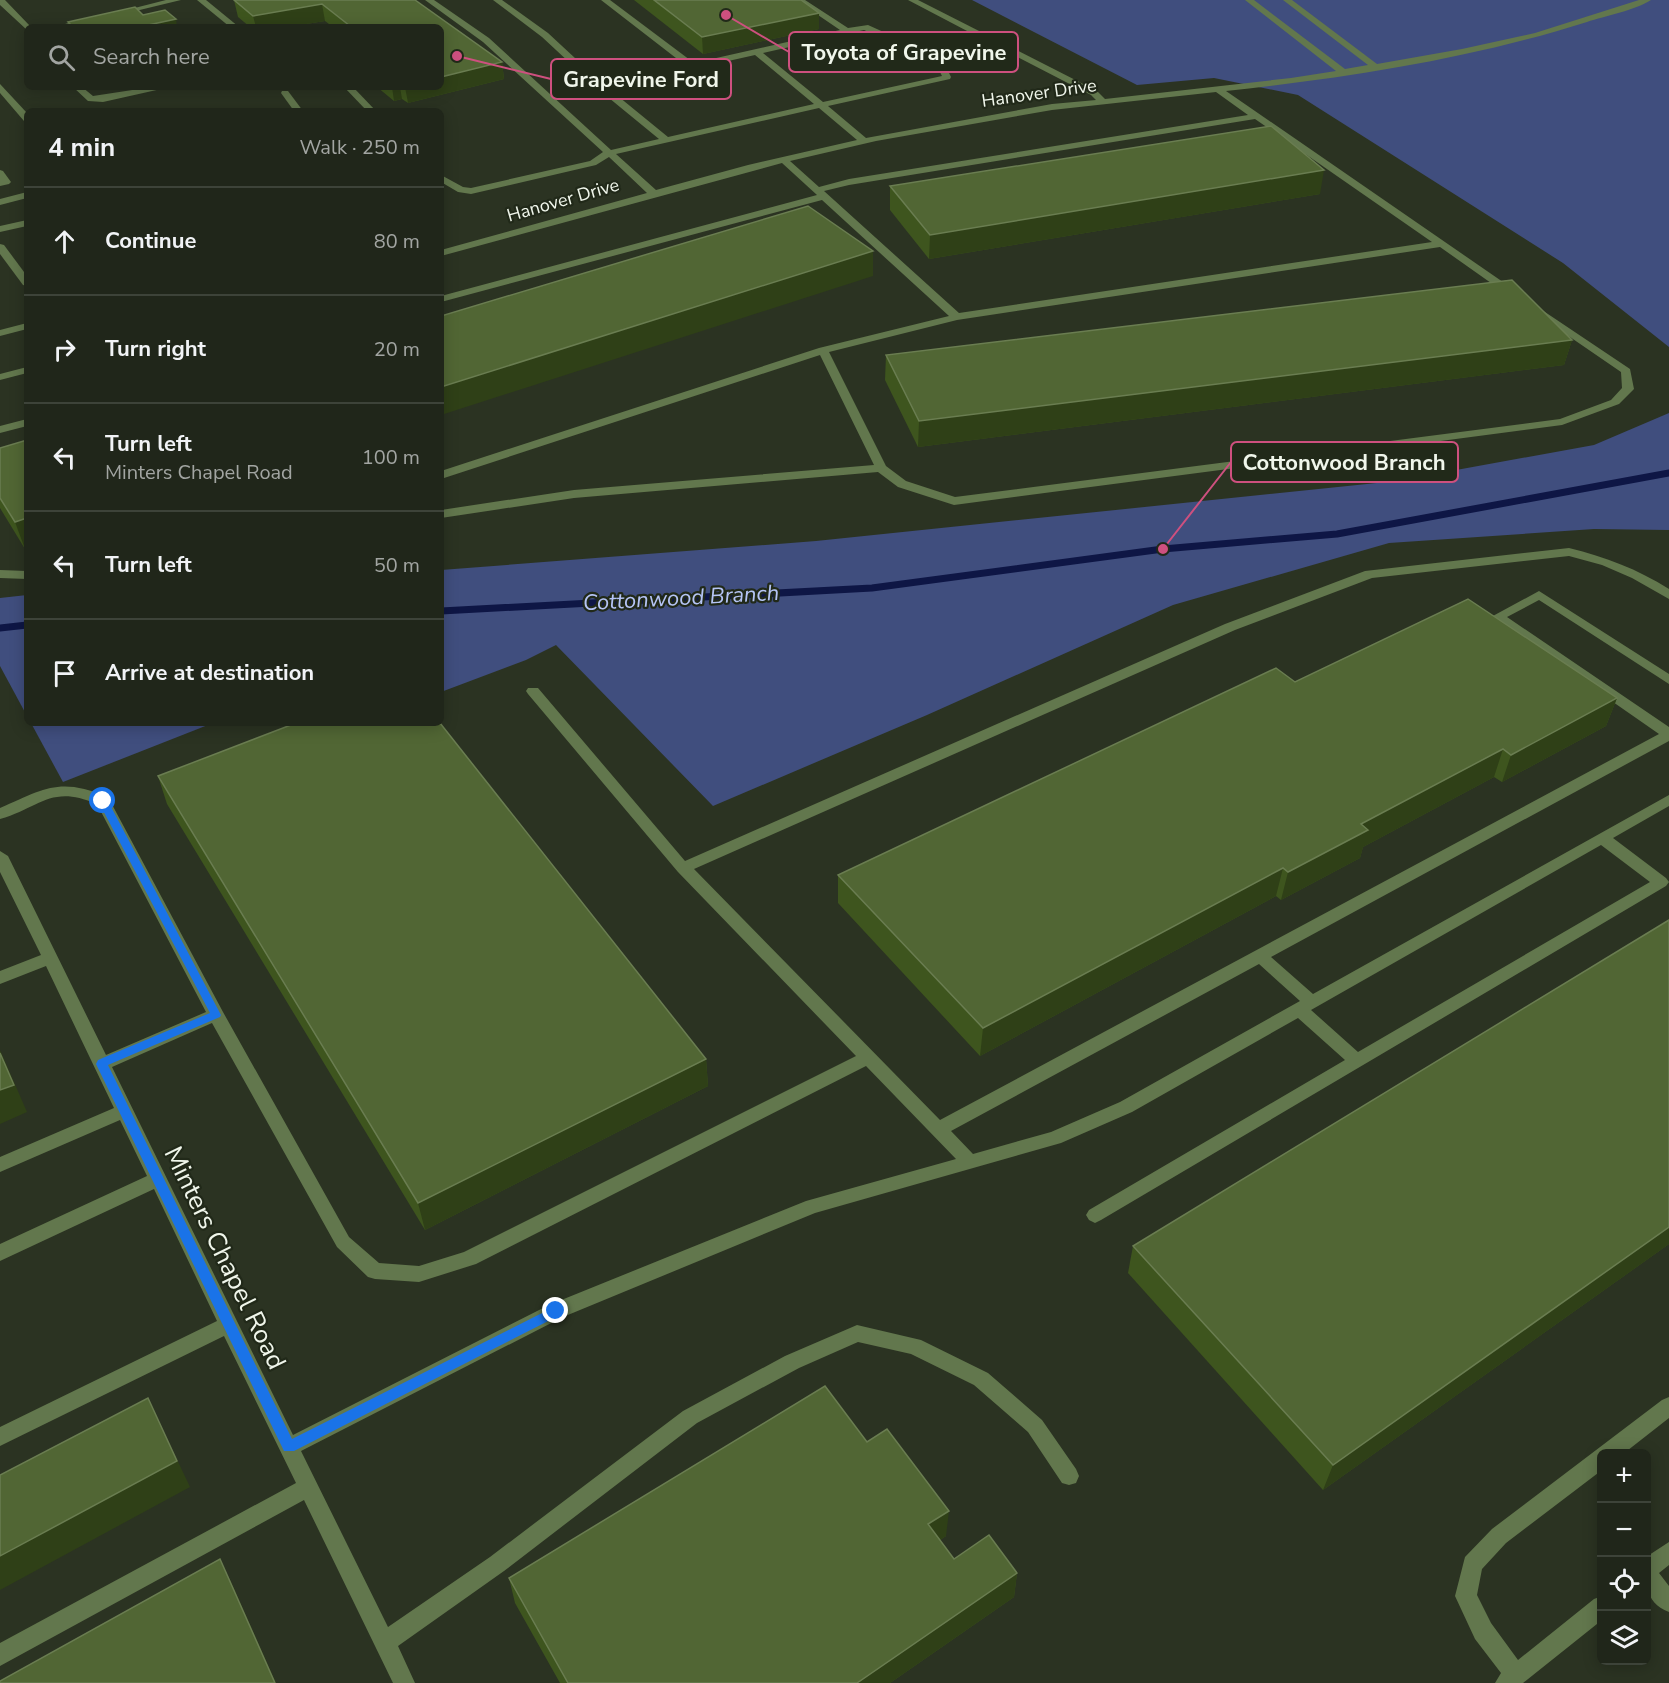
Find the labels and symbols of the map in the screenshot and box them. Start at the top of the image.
callout: Toyota of Grapevine [789,32,1018,72]
text: Toyota of Grapevine [802,38,1007,68]
callout: Grapevine Ford [551,59,731,99]
text: Grapevine Ford [563,65,719,95]
street label: Hanover Drive [980,73,1098,113]
street label: Hanover Drive [504,173,622,227]
callout: Cottonwood Branch [1231,442,1458,482]
text: Cottonwood Branch [1242,448,1446,478]
water label: Cottonwood Branch [582,578,780,618]
route start [89,787,115,813]
street label: Minters Chapel Road [156,1141,294,1375]
route end [542,1297,568,1323]

